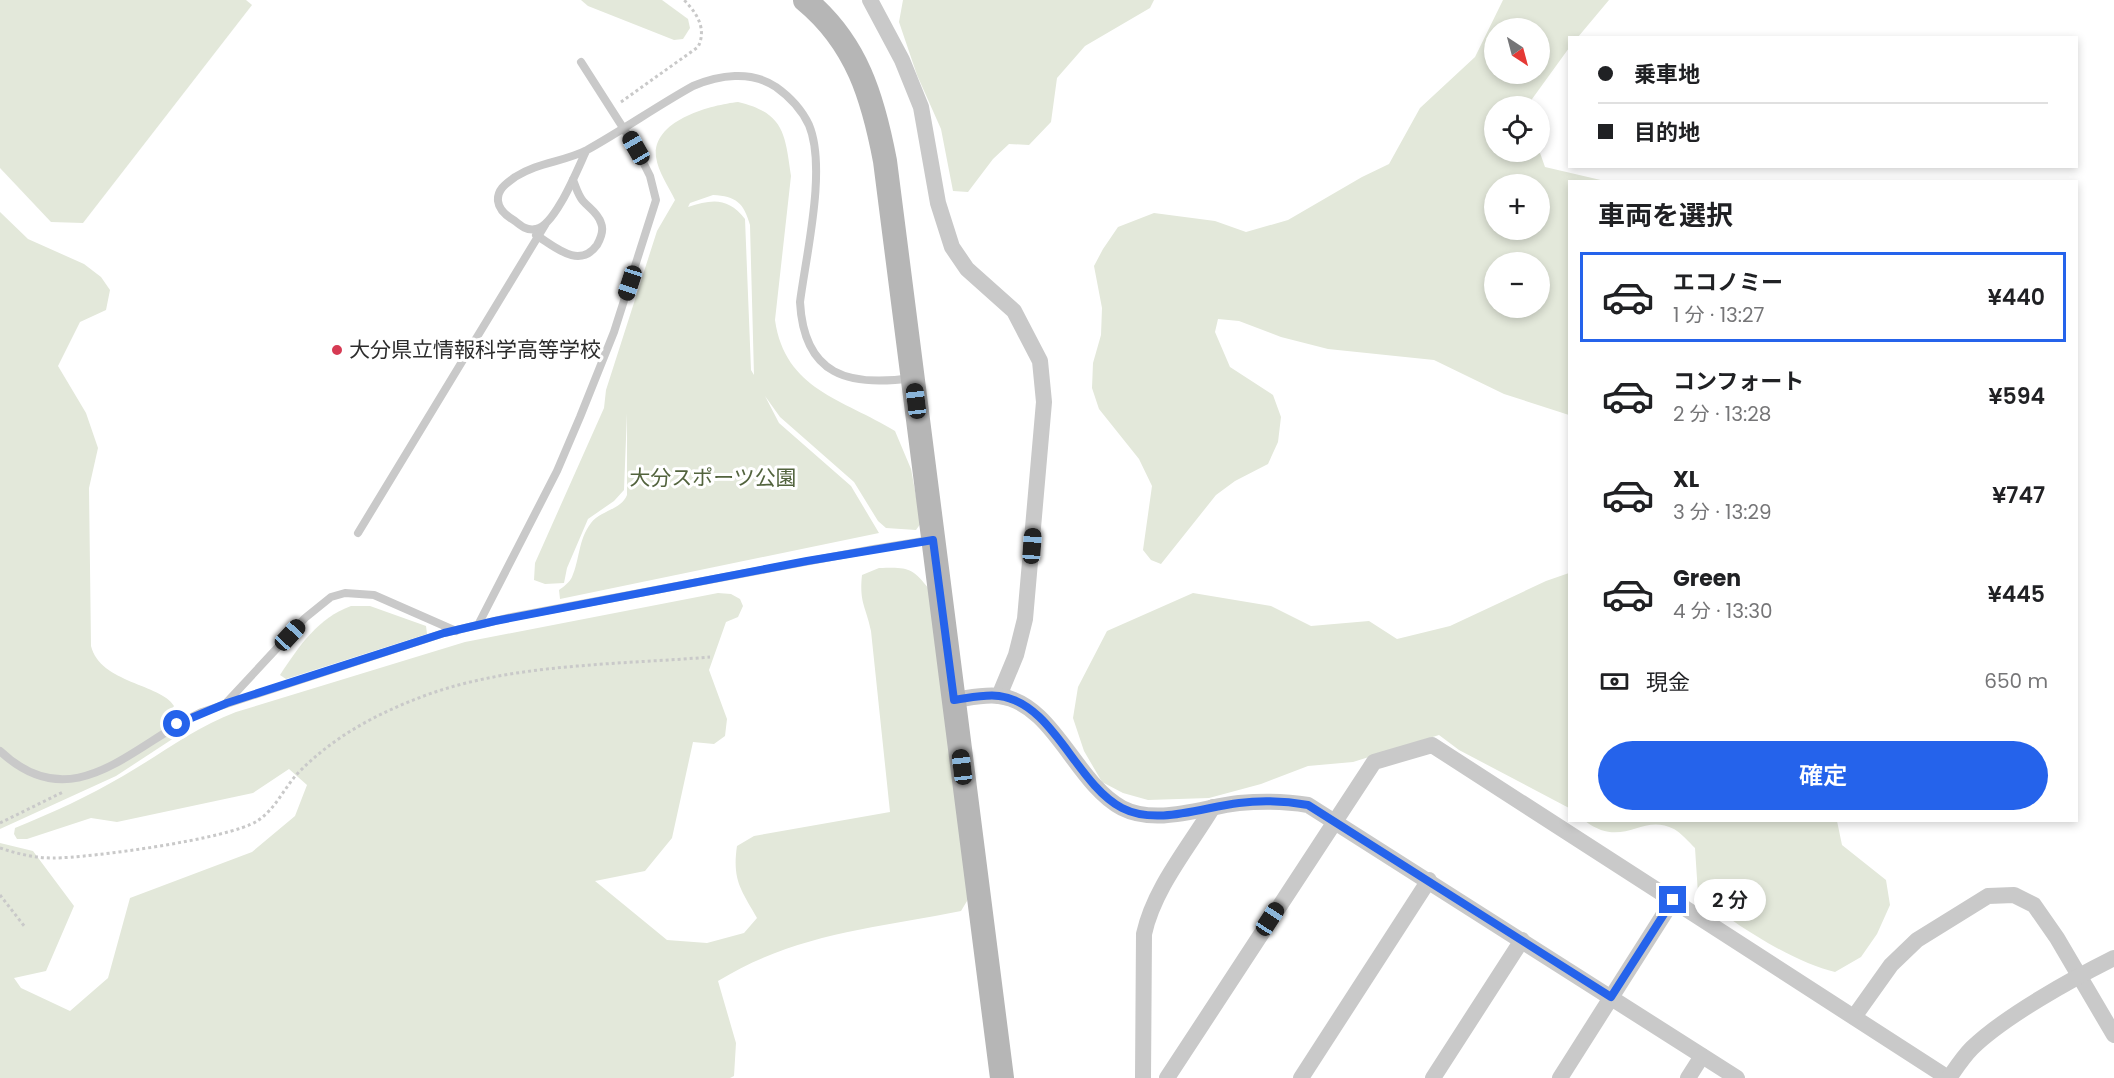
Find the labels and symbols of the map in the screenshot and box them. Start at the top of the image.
north arrow [1484,18,1550,84]
car [619,128,653,168]
car [616,263,644,303]
place label: 大分県立情報科学高等学校 [349,335,601,364]
marker: 大分県立情報科学高等学校 [330,343,344,357]
car [905,382,927,420]
park label: 大分スポーツ公園 [629,463,797,492]
car [1022,527,1042,565]
car [271,616,309,654]
route start [163,710,190,737]
car [951,748,973,786]
callout: 2 分 [1694,879,1766,921]
route end [1659,886,1686,913]
car [1253,899,1287,939]

